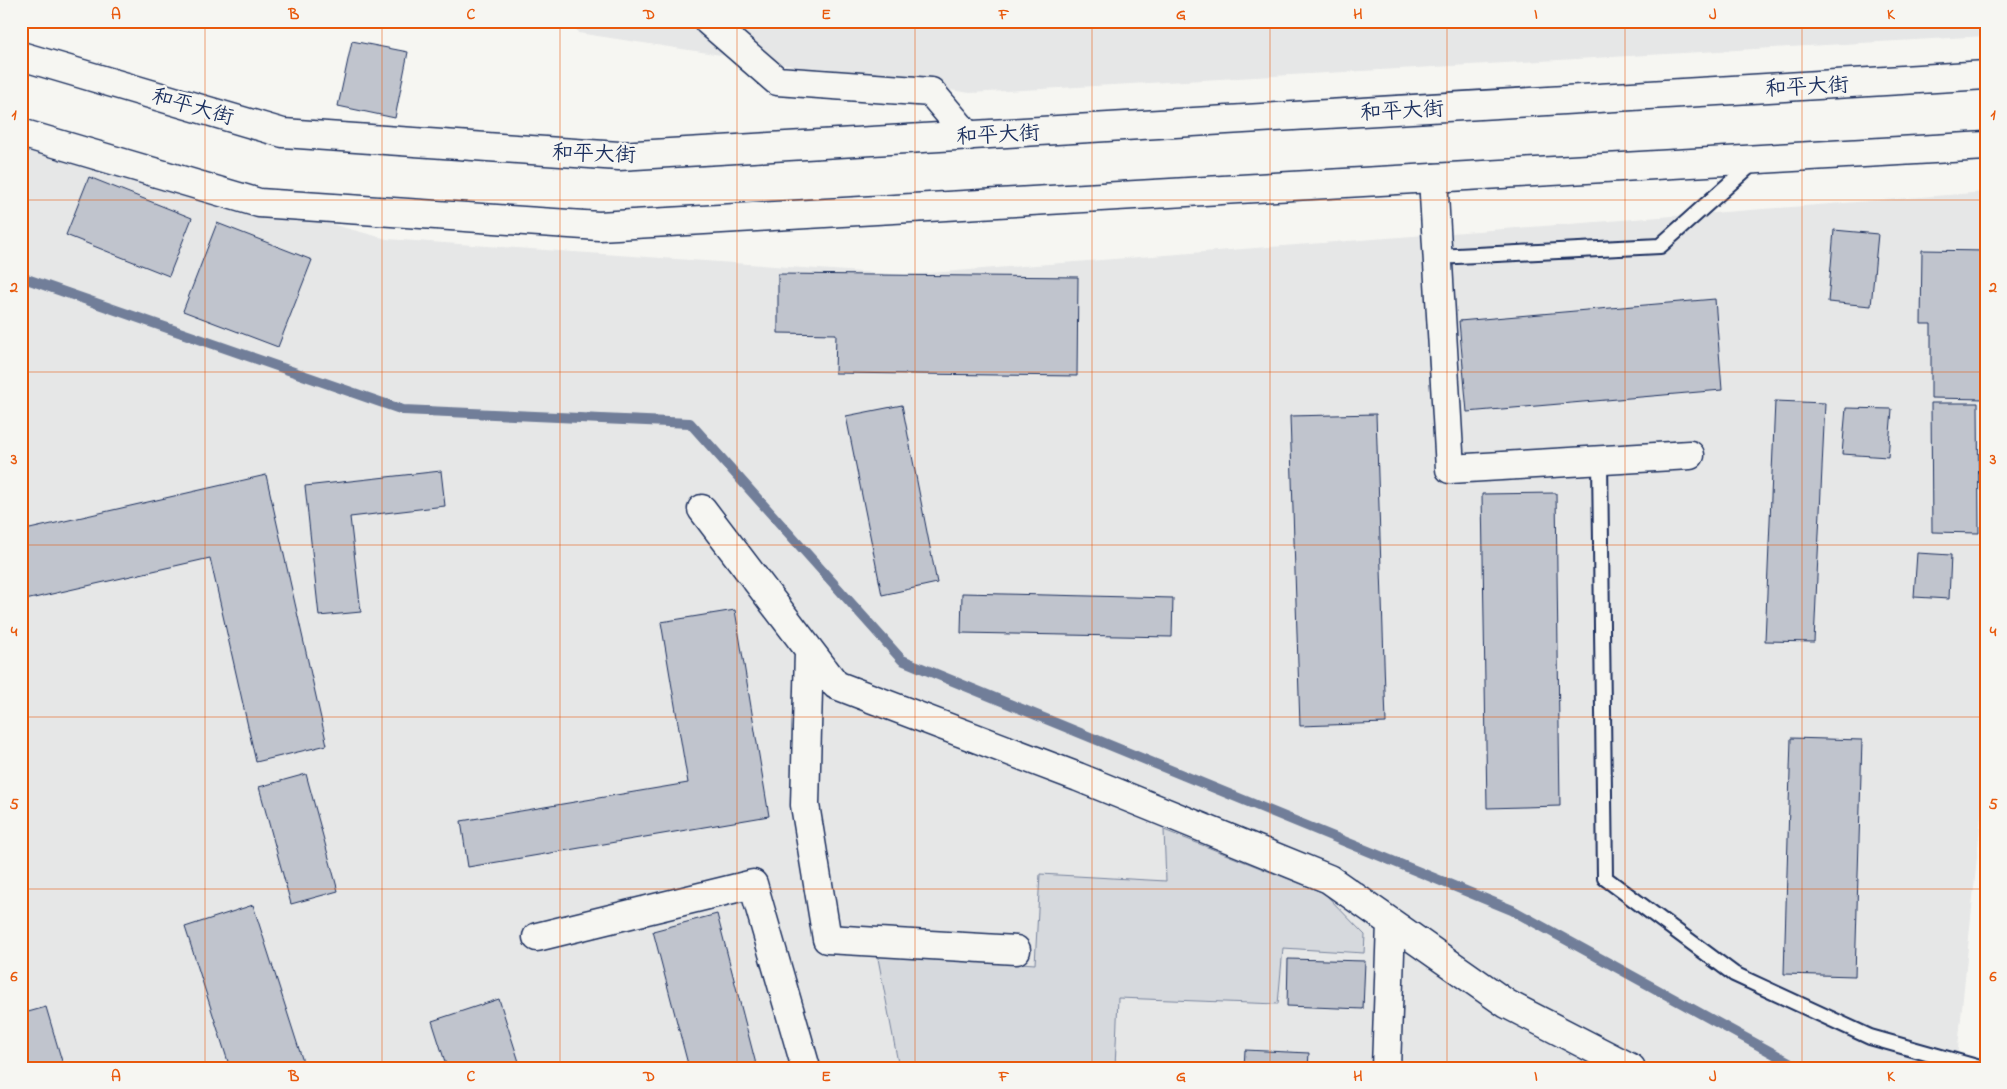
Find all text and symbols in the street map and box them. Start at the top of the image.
text: A [111,3,121,27]
text: B [288,3,300,27]
text: C [467,3,476,27]
text: D [642,3,655,27]
text: E [821,3,831,27]
text: F [998,3,1010,27]
text: G [1176,3,1186,27]
text: H [1353,3,1363,27]
text: I [1534,3,1538,27]
text: J [1709,3,1717,27]
text: K [1887,3,1896,27]
street label: 和平大街 [1764,71,1850,105]
street label: 和平大街 [148,82,237,134]
street label: 和平大街 [1359,95,1445,129]
text: 1 [11,103,17,127]
text: 1 [1990,103,1996,127]
street label: 和平大街 [955,119,1041,153]
street label: 和平大街 [551,139,636,171]
text: 2 [9,276,18,300]
text: 2 [1988,276,1997,300]
text: 3 [10,448,18,472]
text: 3 [1989,448,1997,472]
text: 4 [10,620,18,644]
text: 4 [1989,620,1997,644]
text: 5 [9,793,19,817]
text: 5 [1988,793,1998,817]
text: 6 [9,965,18,989]
text: 6 [1988,965,1997,989]
text: A [111,1065,121,1089]
text: B [288,1065,300,1089]
text: C [467,1065,476,1089]
text: D [642,1065,655,1089]
text: E [821,1065,831,1089]
text: F [998,1065,1010,1089]
text: G [1176,1065,1186,1089]
text: H [1353,1065,1363,1089]
text: I [1534,1065,1538,1089]
text: J [1709,1065,1717,1089]
text: K [1887,1065,1896,1089]

